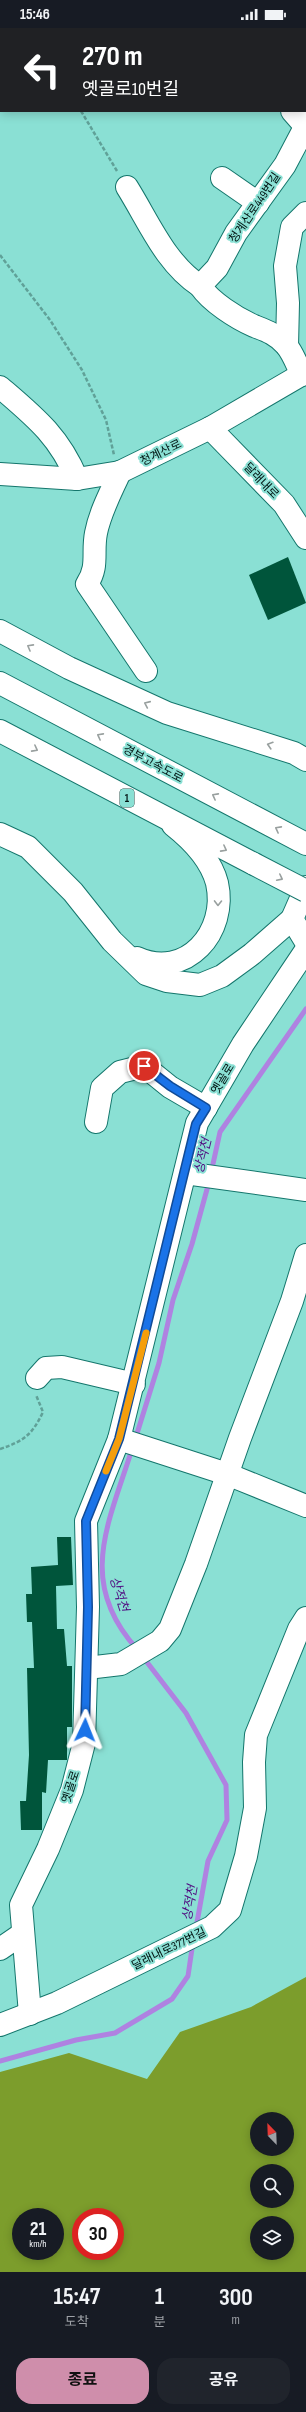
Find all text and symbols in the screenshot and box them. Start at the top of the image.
text: 15:46 [20,5,50,24]
text: 270 m [82,40,143,73]
icon: left [16,44,68,96]
text: 옛골로10번길 [82,79,179,100]
street label: 청계산로449번길 [226,170,284,246]
street label: 청계산로 [138,437,184,469]
street label: 달래내로 [240,460,282,502]
one-way arrow [27,645,34,652]
one-way arrow [144,701,151,709]
one-way arrow [96,733,104,740]
one-way arrow [267,741,274,750]
street label: 경부고속도로 [120,742,186,786]
one-way arrow [30,745,38,752]
road number: 1 [120,789,134,807]
one-way arrow [211,793,219,801]
one-way arrow [274,826,282,834]
one-way arrow [220,844,227,851]
one-way arrow [276,873,283,880]
one-way arrow [214,900,223,907]
pin [127,1049,161,1083]
icon: arrive [133,1055,155,1077]
street label: 옛골로 [208,1061,238,1097]
water label: 상적천 [191,1136,215,1175]
water label: 상적천 [106,1574,132,1615]
position arrow [64,1709,106,1751]
street label: 옛골로 [59,1769,83,1805]
water label: 상적천 [179,1883,201,1922]
street label: 달래내로377번길 [129,1925,209,1973]
north arrow [250,2112,294,2156]
map controls [250,2112,294,2260]
button: search [250,2164,294,2208]
speed limit sign: 30 [72,2208,124,2260]
button: layers [250,2216,294,2260]
text: 21 [30,2217,46,2241]
text: km/h [29,2238,47,2250]
text: 15:47 [53,2282,100,2311]
text: 1 [155,2282,164,2311]
text: 300 [219,2283,253,2312]
text: m [232,2312,240,2328]
text: 도착 [65,2314,89,2330]
text: 분 [154,2314,166,2330]
button: 종료 [16,2358,149,2404]
button: 공유 [157,2358,290,2404]

